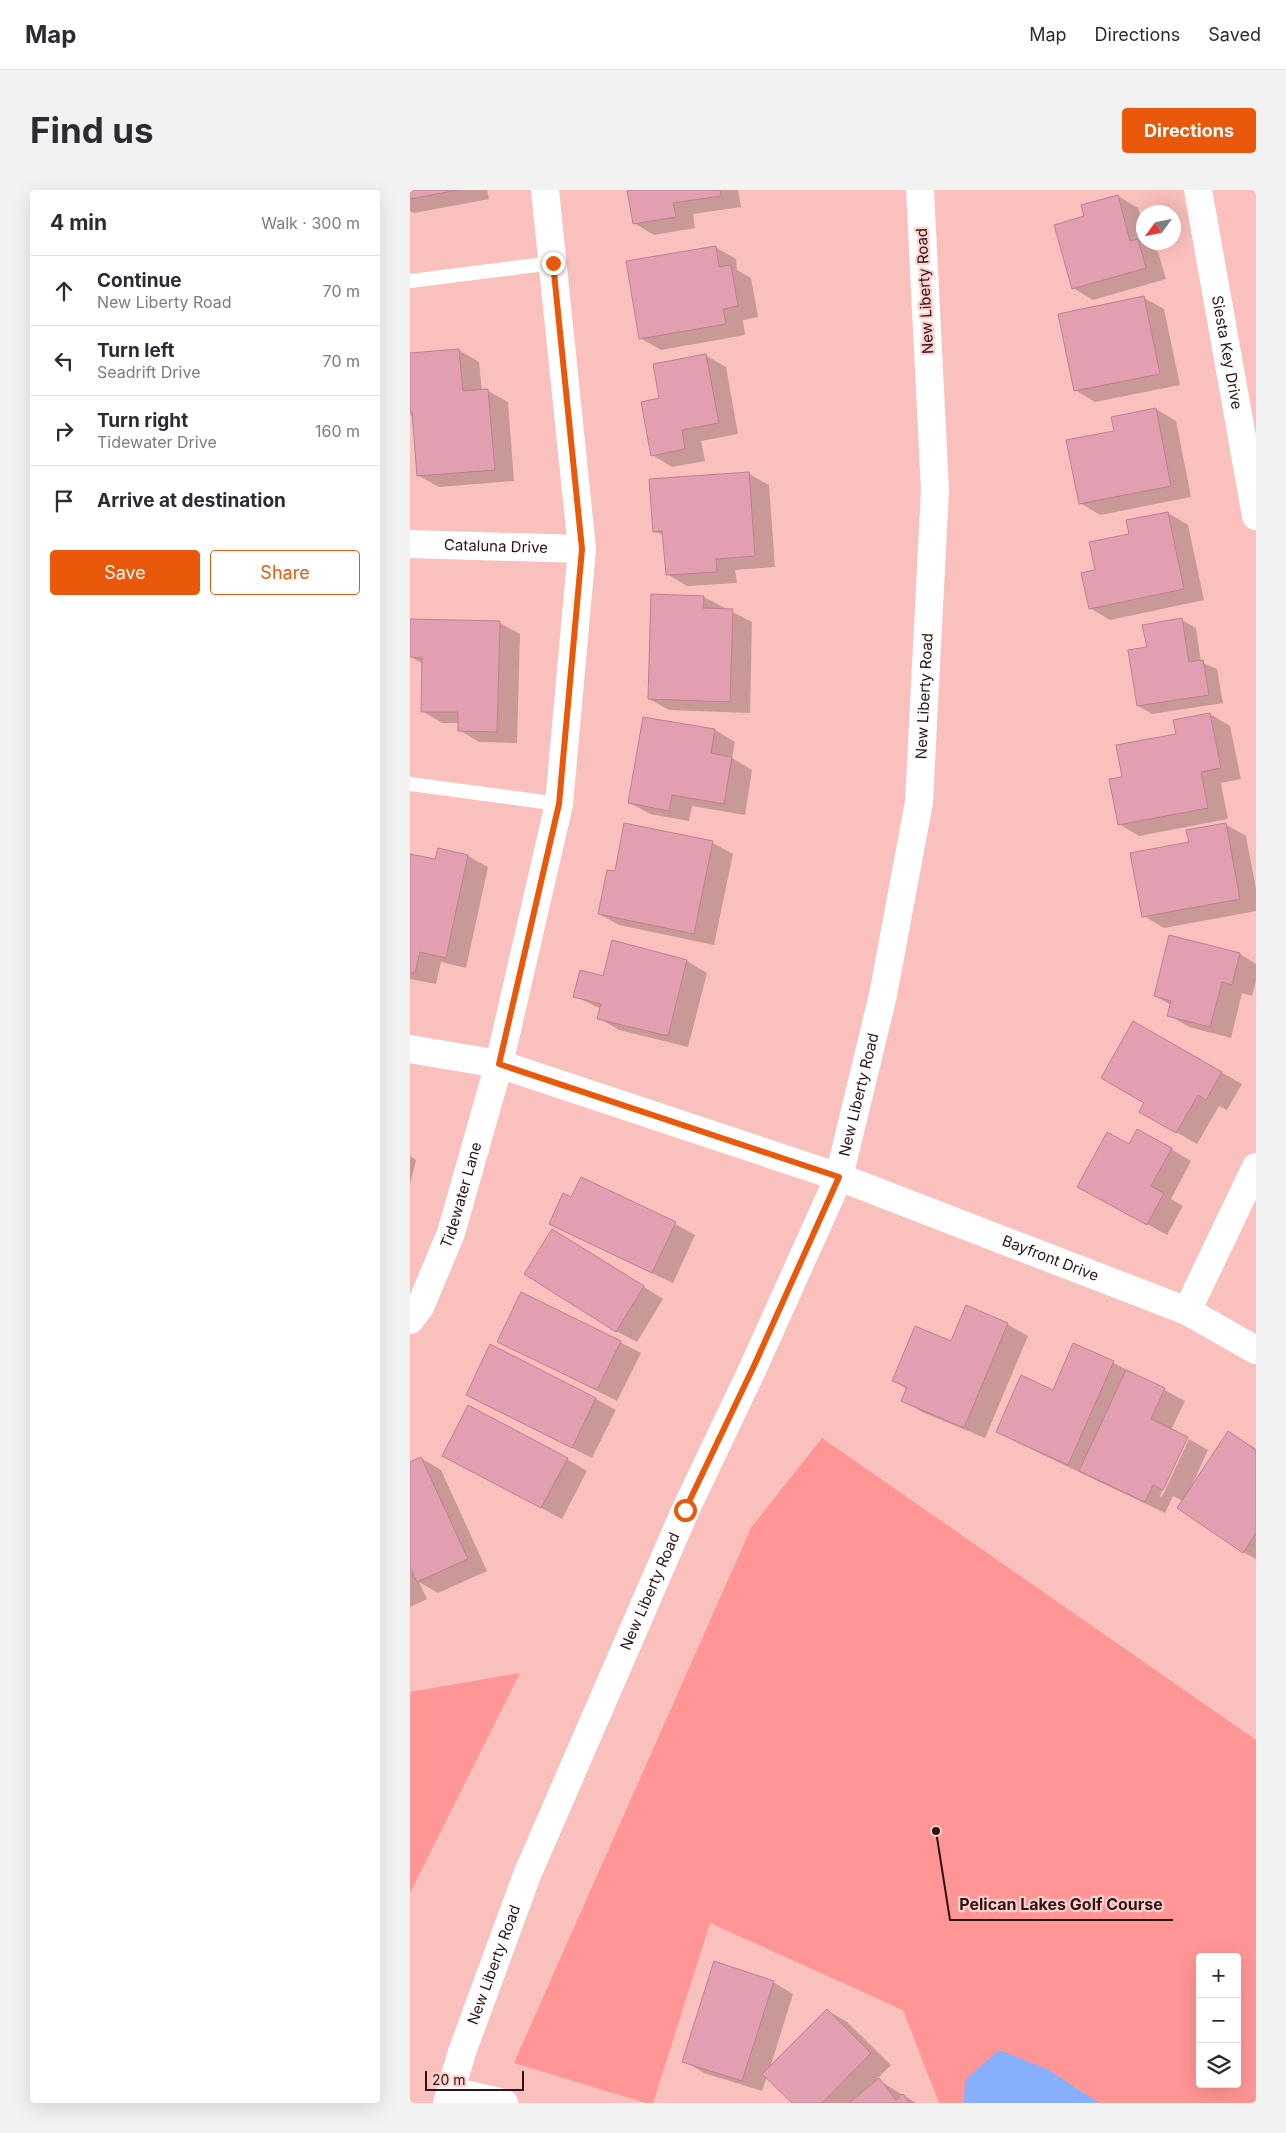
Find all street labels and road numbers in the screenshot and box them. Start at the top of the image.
street label: New Liberty Road [912,227,937,355]
street label: Siesta Key Drive [1208,294,1247,411]
street label: Cataluna Drive [444,535,548,557]
street label: New Liberty Road [911,632,937,760]
street label: New Liberty Road [834,1031,882,1158]
street label: Tidewater Lane [436,1140,485,1251]
street label: Bayfront Drive [1000,1231,1101,1285]
street label: New Liberty Road [616,1529,684,1653]
street label: New Liberty Road [463,1902,524,2027]

